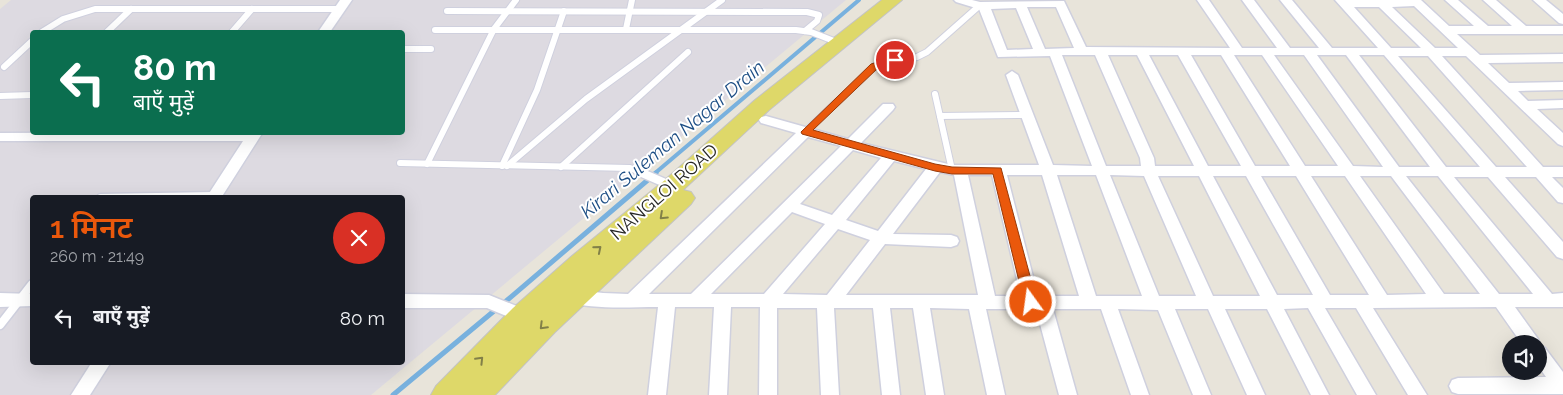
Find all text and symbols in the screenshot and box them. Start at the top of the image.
pin [874,39,916,81]
icon: arrive [881,46,909,74]
text: 80 m [133,47,217,88]
icon: left [50,50,115,115]
water label: Kirari Suleman Nagar Drain [576,56,768,222]
text: बाएँ मुड़ें [133,89,194,115]
street label: NANGLOI ROAD [606,139,722,244]
text: 1 मिनट [50,210,132,245]
one-way arrow [659,210,668,219]
button: close [333,212,385,264]
one-way arrow [593,245,602,254]
text: 260 m · 21:49 [50,247,144,266]
position arrow [1004,275,1056,327]
icon: left [50,304,78,332]
text: बाएँ मुड़ें [93,305,150,327]
text: 80 m [340,307,385,329]
one-way arrow [540,320,549,329]
map controls [1502,335,1547,380]
button: sound [1502,335,1547,380]
one-way arrow [474,357,483,366]

